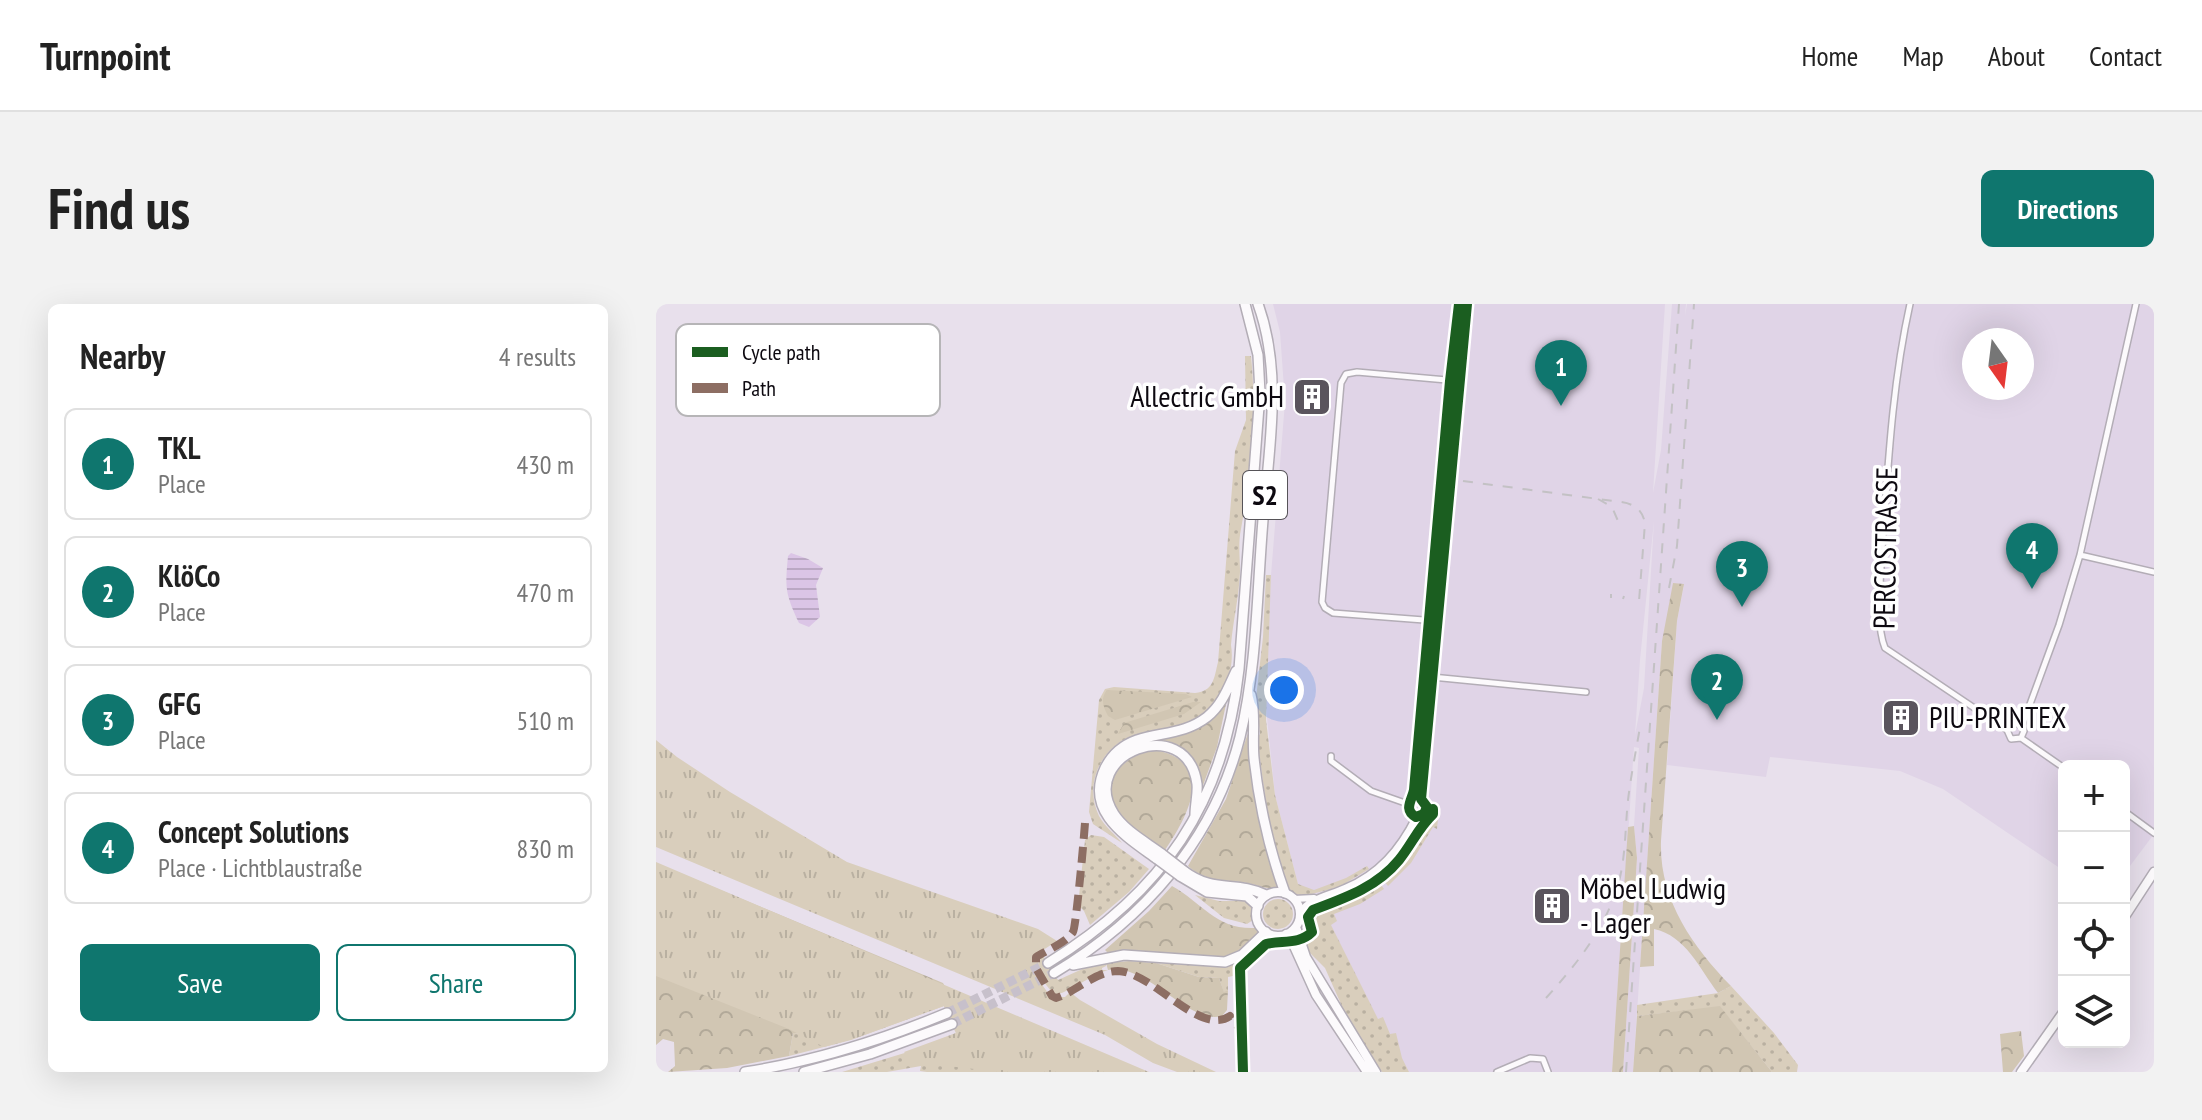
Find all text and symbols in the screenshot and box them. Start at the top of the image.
text: Turnpoint [40,31,170,80]
text: Home [1802,37,1858,74]
text: Map [1902,37,1944,74]
text: About [1988,37,2045,74]
text: Contact [2089,37,2162,74]
button: Directions [1981,170,2154,247]
text: Find us [48,172,190,244]
legend [676,324,940,416]
north arrow [1962,328,2034,400]
text: Nearby [80,334,165,378]
text: Cycle path [742,338,820,366]
text: 4 results [499,340,576,373]
pin: 1 [1535,340,1587,406]
text: Path [742,374,776,402]
place label: Allectric GmbH [1130,376,1284,415]
building icon: Allectric GmbH [1291,376,1333,418]
text: TKL [158,428,201,467]
text: 1 [102,448,114,481]
text: 430 m [516,448,574,481]
text: Place [158,467,206,500]
street label: PERCOSTRASSE [1864,467,1905,629]
road number: S2 [1243,471,1287,519]
pin: 4 [2006,523,2058,589]
pin: 3 [1716,541,1768,607]
text: KlöCo [158,556,220,595]
text: 2 [102,576,114,609]
text: 470 m [516,576,574,609]
text: Place [158,595,206,628]
pin: 2 [1691,654,1743,720]
your location [1264,670,1304,710]
text: GFG [158,684,201,723]
building icon: PIU-PRINTEX [1880,697,1922,739]
place label: PIU-PRINTEX [1929,697,2066,736]
text: 3 [102,704,114,737]
text: 510 m [516,704,574,737]
text: Place [158,723,206,756]
map controls [2058,760,2130,1048]
button: + [2058,760,2130,832]
text: Concept Solutions [158,812,349,851]
text: 4 [102,832,114,865]
text: 830 m [516,832,574,865]
button: − [2058,832,2130,904]
text: Place · Lichtblaustraße [158,851,363,884]
place label: Möbel Ludwig - Lager [1580,868,1726,941]
building icon: Möbel Ludwig - Lager [1531,885,1573,927]
button: locate [2058,904,2130,976]
button: Save [80,944,320,1021]
button: Share [336,944,576,1021]
button: layers [2058,976,2130,1048]

